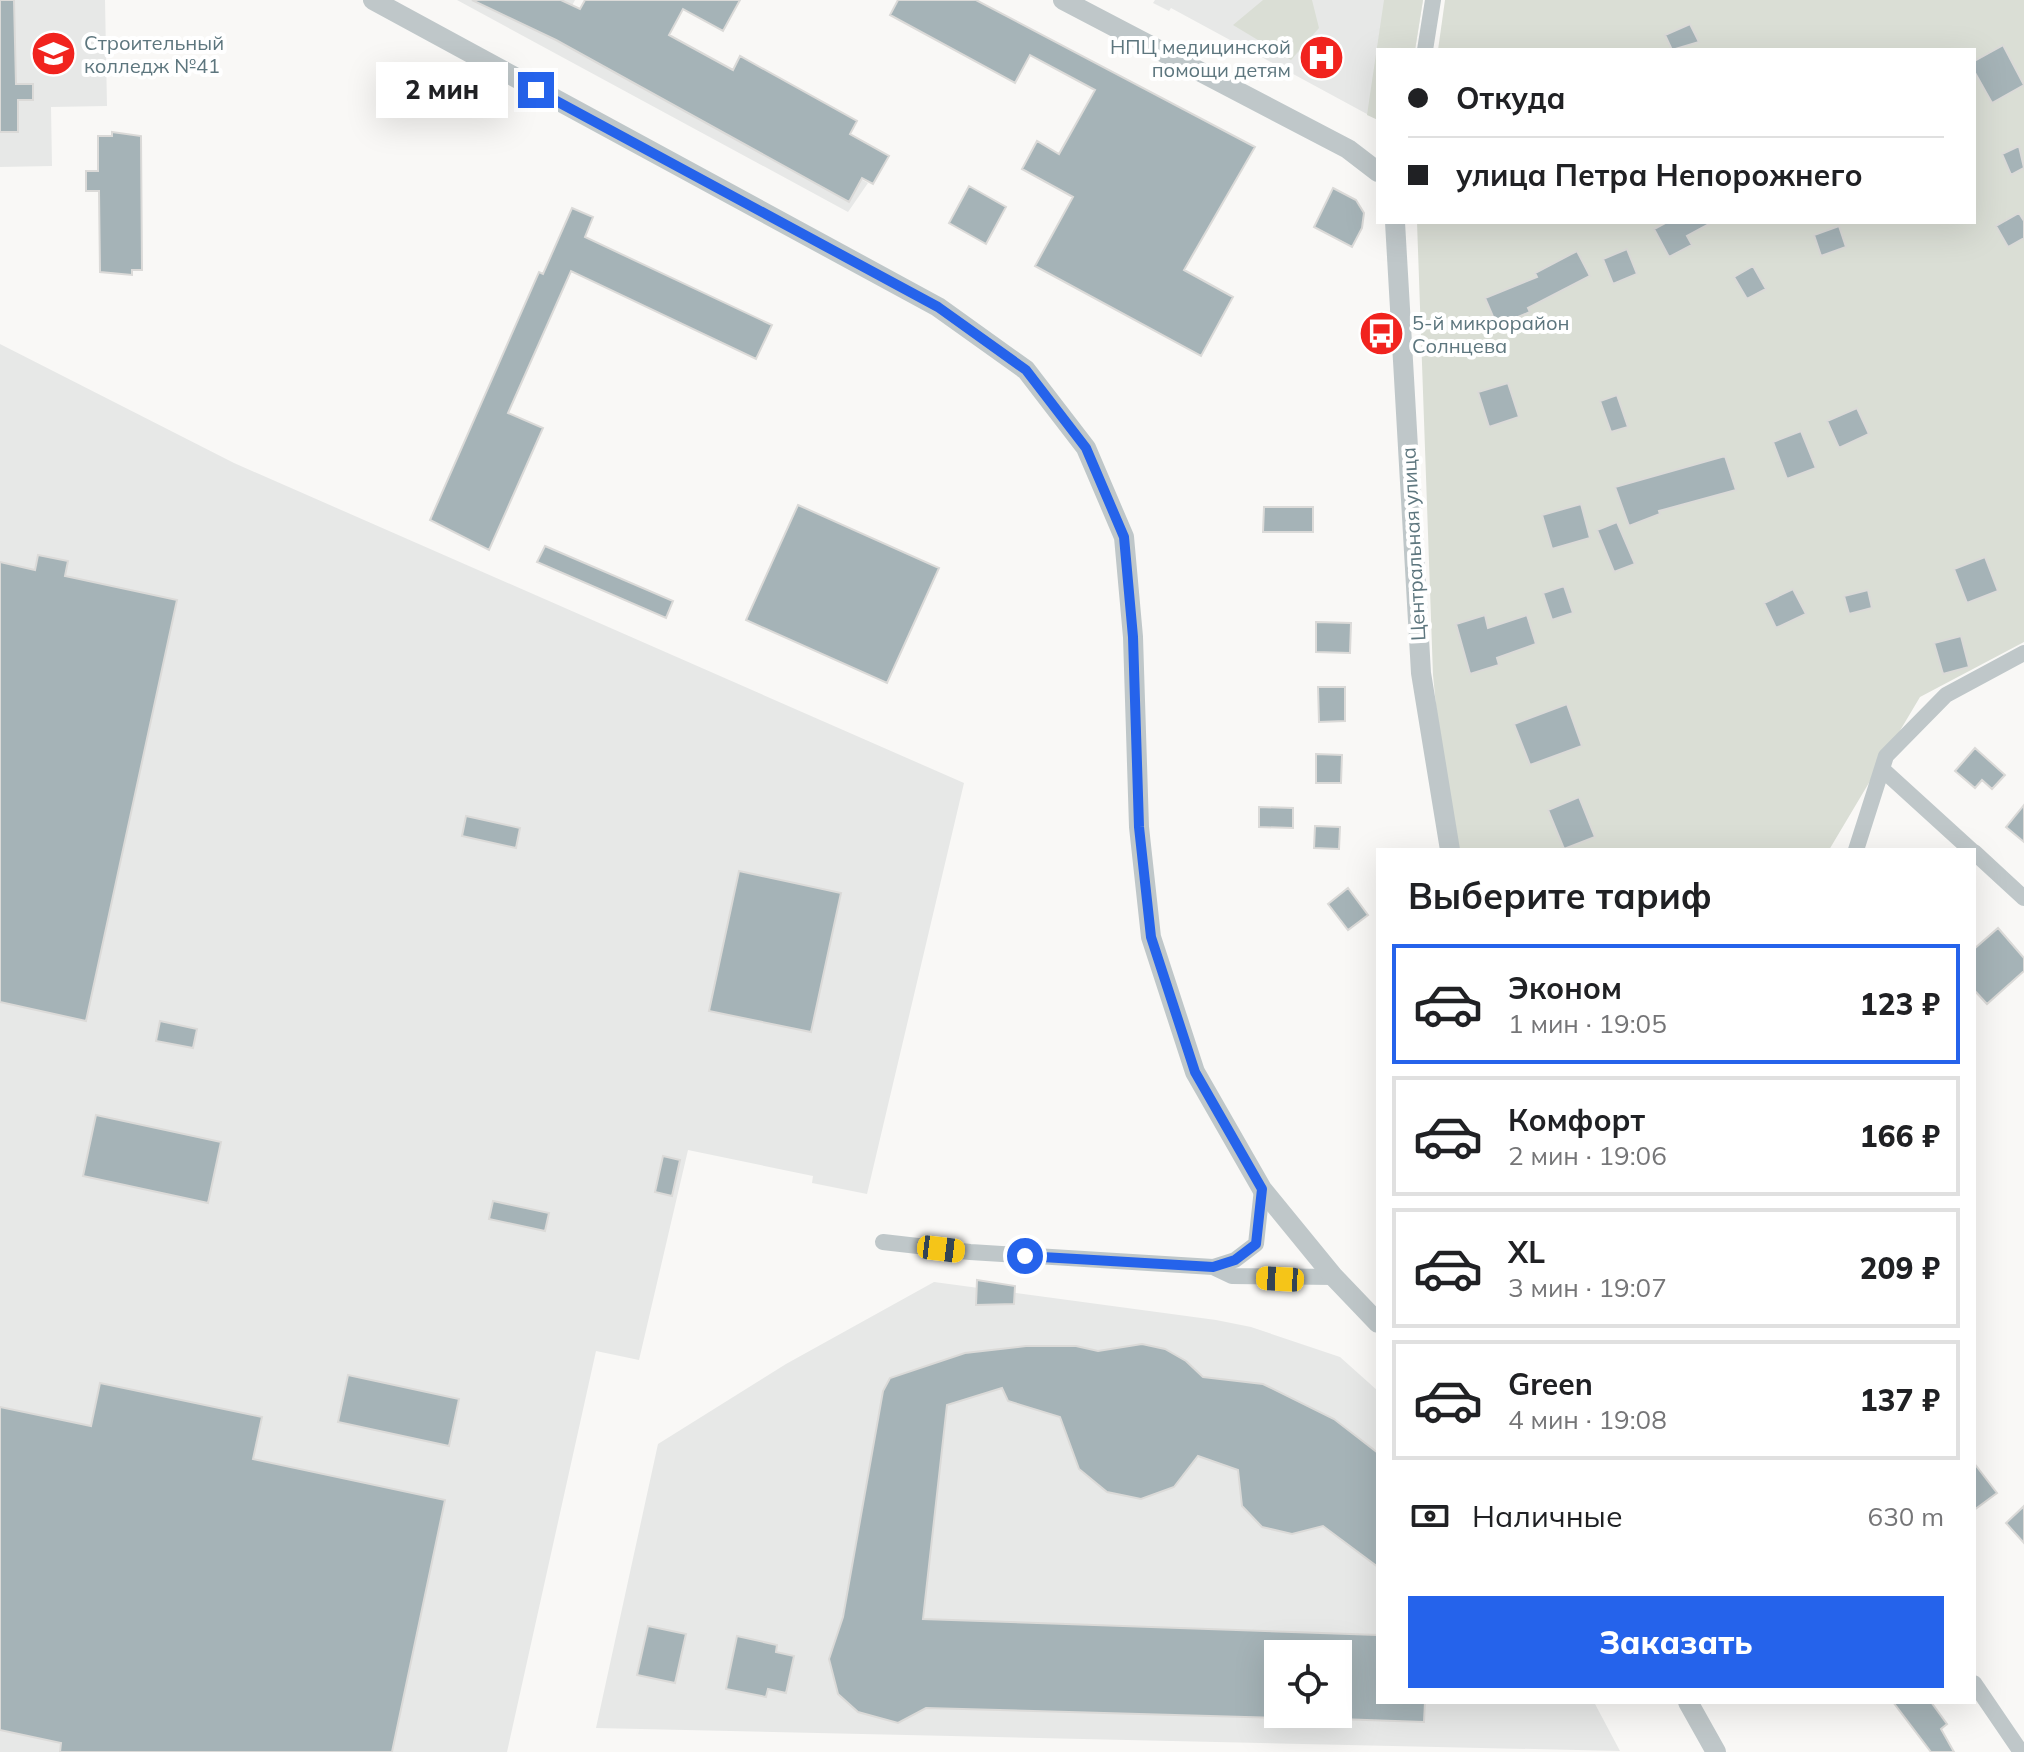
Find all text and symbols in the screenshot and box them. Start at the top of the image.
school or university icon: Строительный колледж №41 [29,29,77,77]
place label: Строительный колледж №41 [84,30,224,78]
place label: НПЦ медицинской помощи детям [1110,34,1291,82]
hospital icon: НПЦ медицинской помощи детям [1298,34,1346,82]
callout: 2 мин [376,62,508,118]
route end [518,72,554,108]
text: 2 мин [405,73,479,106]
text: Откуда [1456,79,1566,117]
text: улица Петра Непорожнего [1456,156,1863,194]
bus stop icon: 5-й микрорайон Солнцева [1357,310,1405,358]
place label: 5-й микрорайон Солнцева [1412,310,1570,358]
street label: Центральная улица [1395,446,1431,642]
text: Выберите тариф [1408,873,1712,918]
icon: car [1412,968,1484,1040]
text: Эконом [1508,969,1622,1007]
text: 123 ₽ [1860,985,1940,1023]
text: 1 мин · 19:05 [1508,1007,1667,1040]
icon: car [1412,1100,1484,1172]
text: Комфорт [1508,1101,1645,1139]
text: 166 ₽ [1860,1117,1940,1155]
text: 2 мин · 19:06 [1508,1139,1667,1172]
icon: car [1412,1232,1484,1304]
text: XL [1508,1233,1545,1271]
car [916,1234,966,1264]
route start [1007,1238,1043,1274]
text: 209 ₽ [1860,1249,1940,1287]
car [1255,1266,1305,1292]
text: 3 мин · 19:07 [1508,1271,1667,1304]
icon: car [1412,1364,1484,1436]
text: Green [1508,1365,1593,1403]
text: 137 ₽ [1860,1381,1940,1419]
text: 4 мин · 19:08 [1508,1403,1667,1436]
icon: cash [1408,1494,1452,1538]
text: Наличные [1472,1497,1623,1535]
text: 630 m [1868,1500,1944,1533]
button: Заказать [1408,1596,1944,1688]
map controls [1264,1640,1352,1728]
button: locate [1264,1640,1352,1728]

